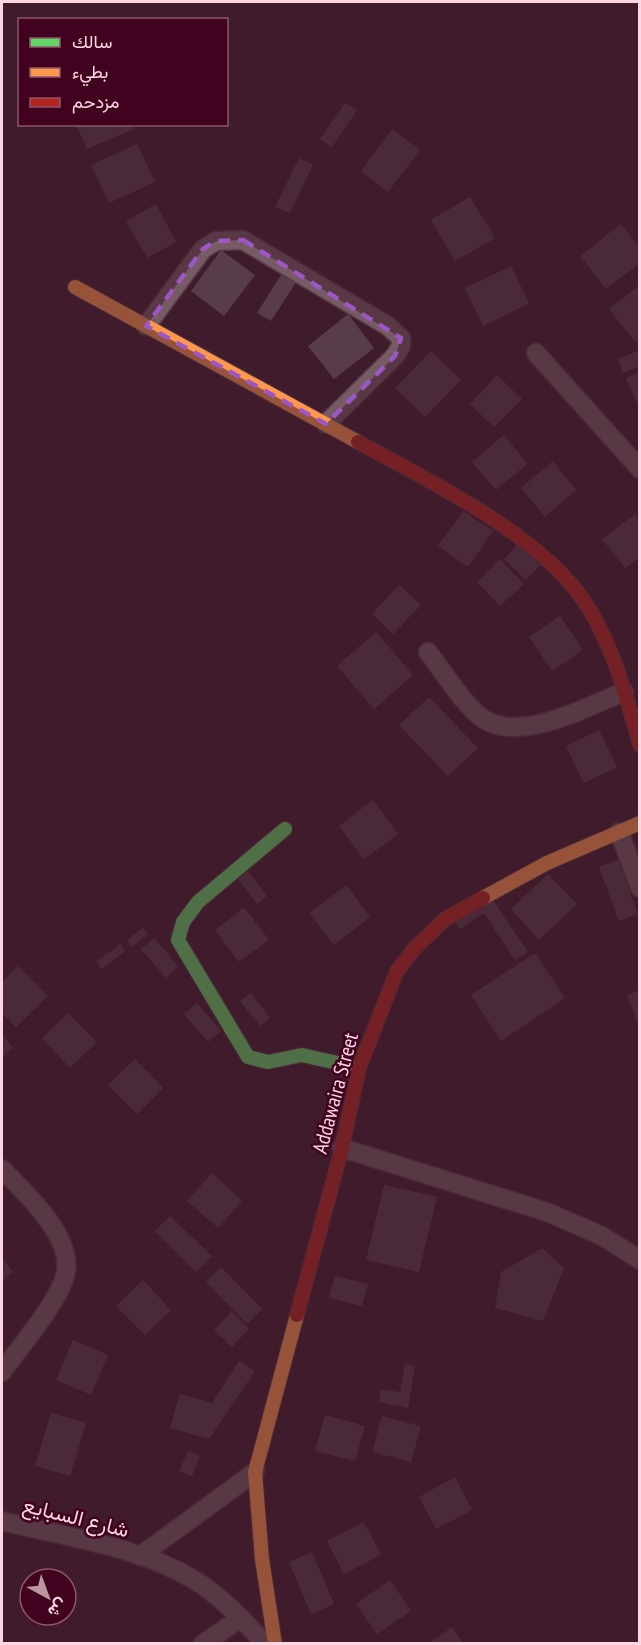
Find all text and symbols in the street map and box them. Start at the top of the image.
legend [18,18,228,126]
text: سالك [72,30,112,53]
text: بطيء [72,60,108,87]
text: مزدحم [72,90,119,114]
street label: Addawaira Street [306,1029,364,1156]
street label: شارع السبايع [20,1491,132,1544]
north arrow [18,1567,78,1627]
text: ش [44,1594,72,1622]

